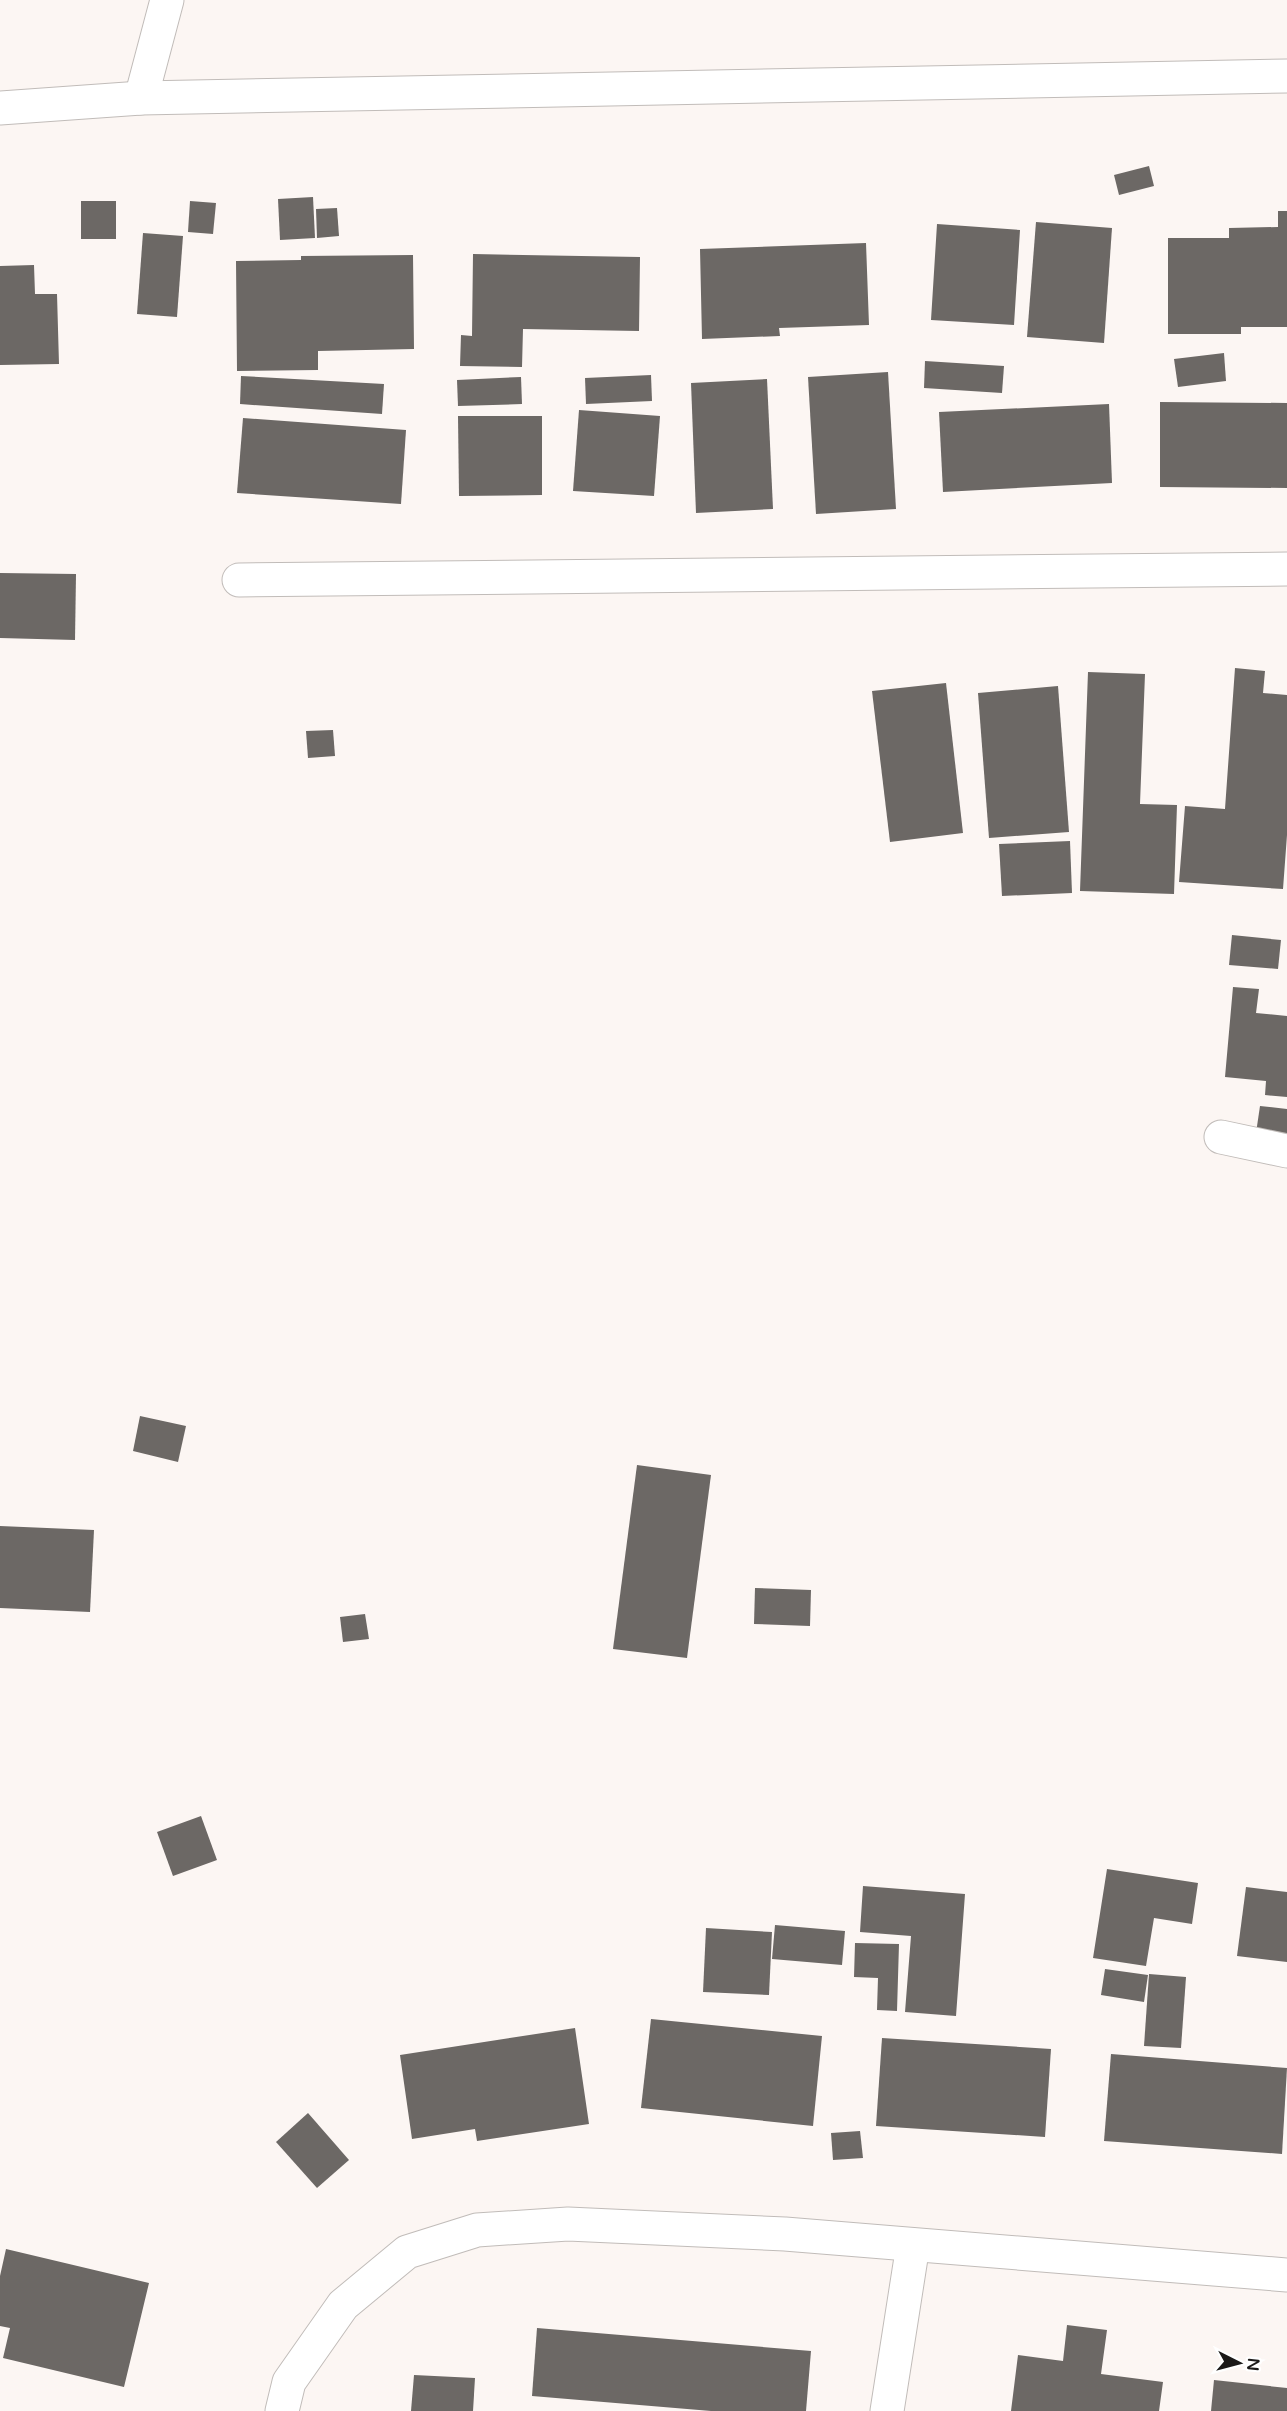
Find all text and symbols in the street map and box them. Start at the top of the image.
north arrow [1209,2333,1269,2393]
text: N [1242,2357,1264,2372]

